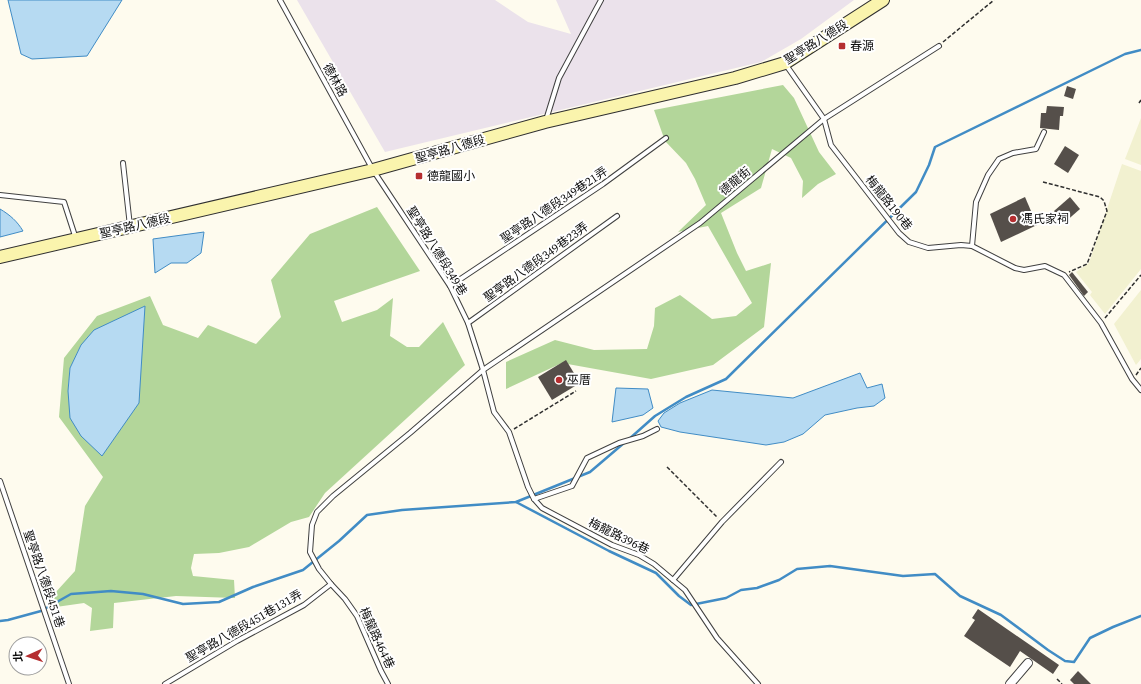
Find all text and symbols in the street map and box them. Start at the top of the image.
street label: 聖亭路八德段 [781,16,851,68]
place label: 春源 [850,38,874,54]
marker: 春源 [837,41,847,51]
street label: 德林路 [319,60,351,100]
street label: 聖亭路八德段 [413,131,487,167]
street label: 聖亭路八德段349巷21弄 [497,163,611,247]
street label: 德龍街 [716,163,754,199]
place label: 德龍國小 [427,168,475,184]
marker: 德龍國小 [414,171,424,181]
street label: 梅龍路190巷 [862,172,916,234]
street label: 聖亭路八德段349巷 [403,204,471,298]
street label: 聖亭路八德段 [98,210,172,242]
place label: 馮氏家祠 [1021,211,1069,227]
marker: 馮氏家祠 [1008,214,1018,224]
street label: 聖亭路八德段349巷23弄 [480,218,592,306]
place label: 巫厝 [567,372,591,388]
marker: 巫厝 [554,375,564,385]
street label: 梅龍路396巷 [586,514,652,558]
street label: 聖亭路八德段451巷 [20,528,68,630]
street label: 聖亭路八德段451巷131弄 [183,586,305,666]
street label: 梅龍路464巷 [356,605,398,671]
north arrow [8,636,48,676]
text: 北 [11,651,26,662]

